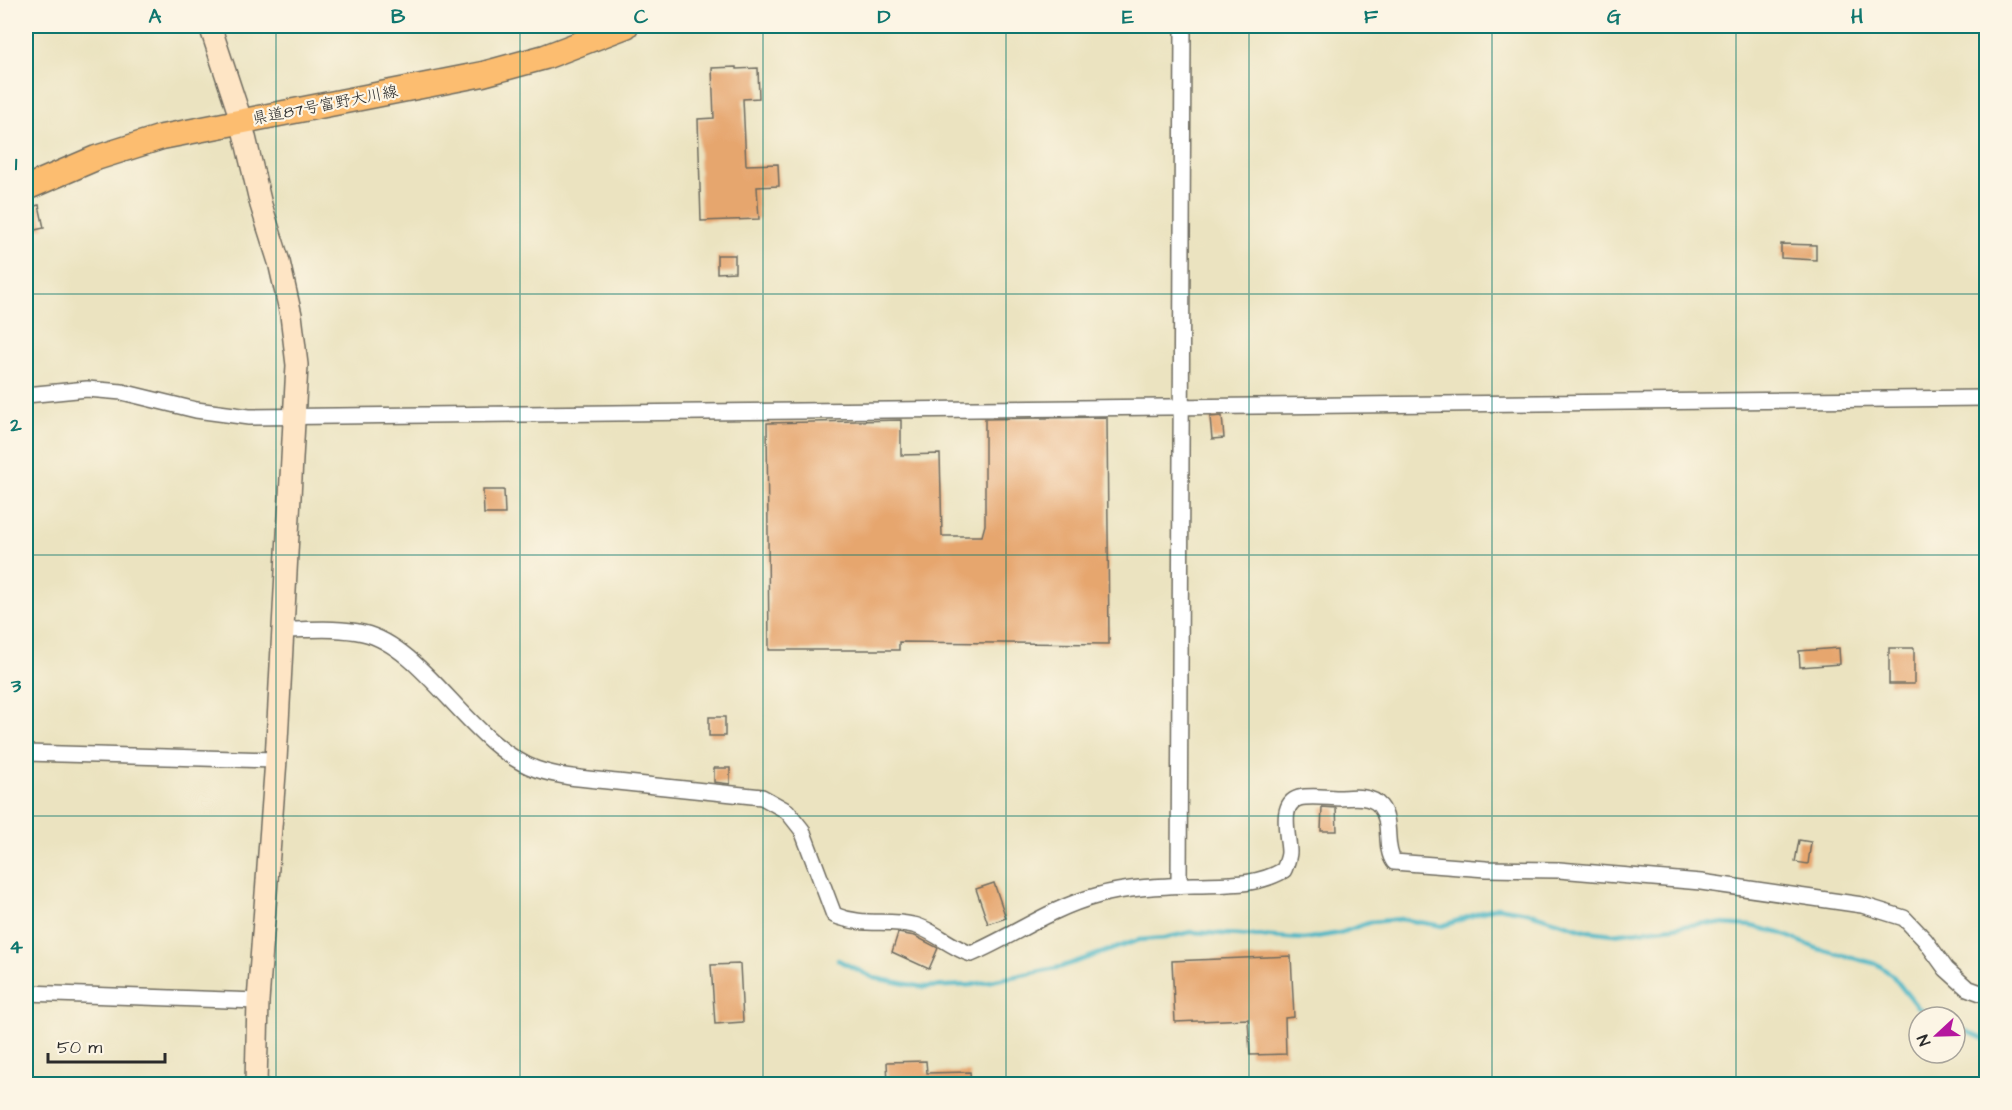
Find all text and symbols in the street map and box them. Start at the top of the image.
text: A [149,3,162,31]
text: B [391,3,406,31]
text: C [634,3,649,31]
text: D [878,3,891,31]
text: E [1122,3,1134,31]
text: F [1364,3,1379,31]
text: G [1607,3,1621,31]
text: H [1851,3,1863,31]
street label: 県道87号富野大川線 [250,80,400,130]
text: 1 [15,150,18,178]
text: 2 [9,411,22,439]
text: 3 [10,672,22,700]
text: 4 [9,933,23,961]
north arrow [1907,1005,1967,1065]
scale bar [48,1026,165,1064]
text: N [1912,1031,1936,1049]
text: 50 m [57,1035,102,1060]

